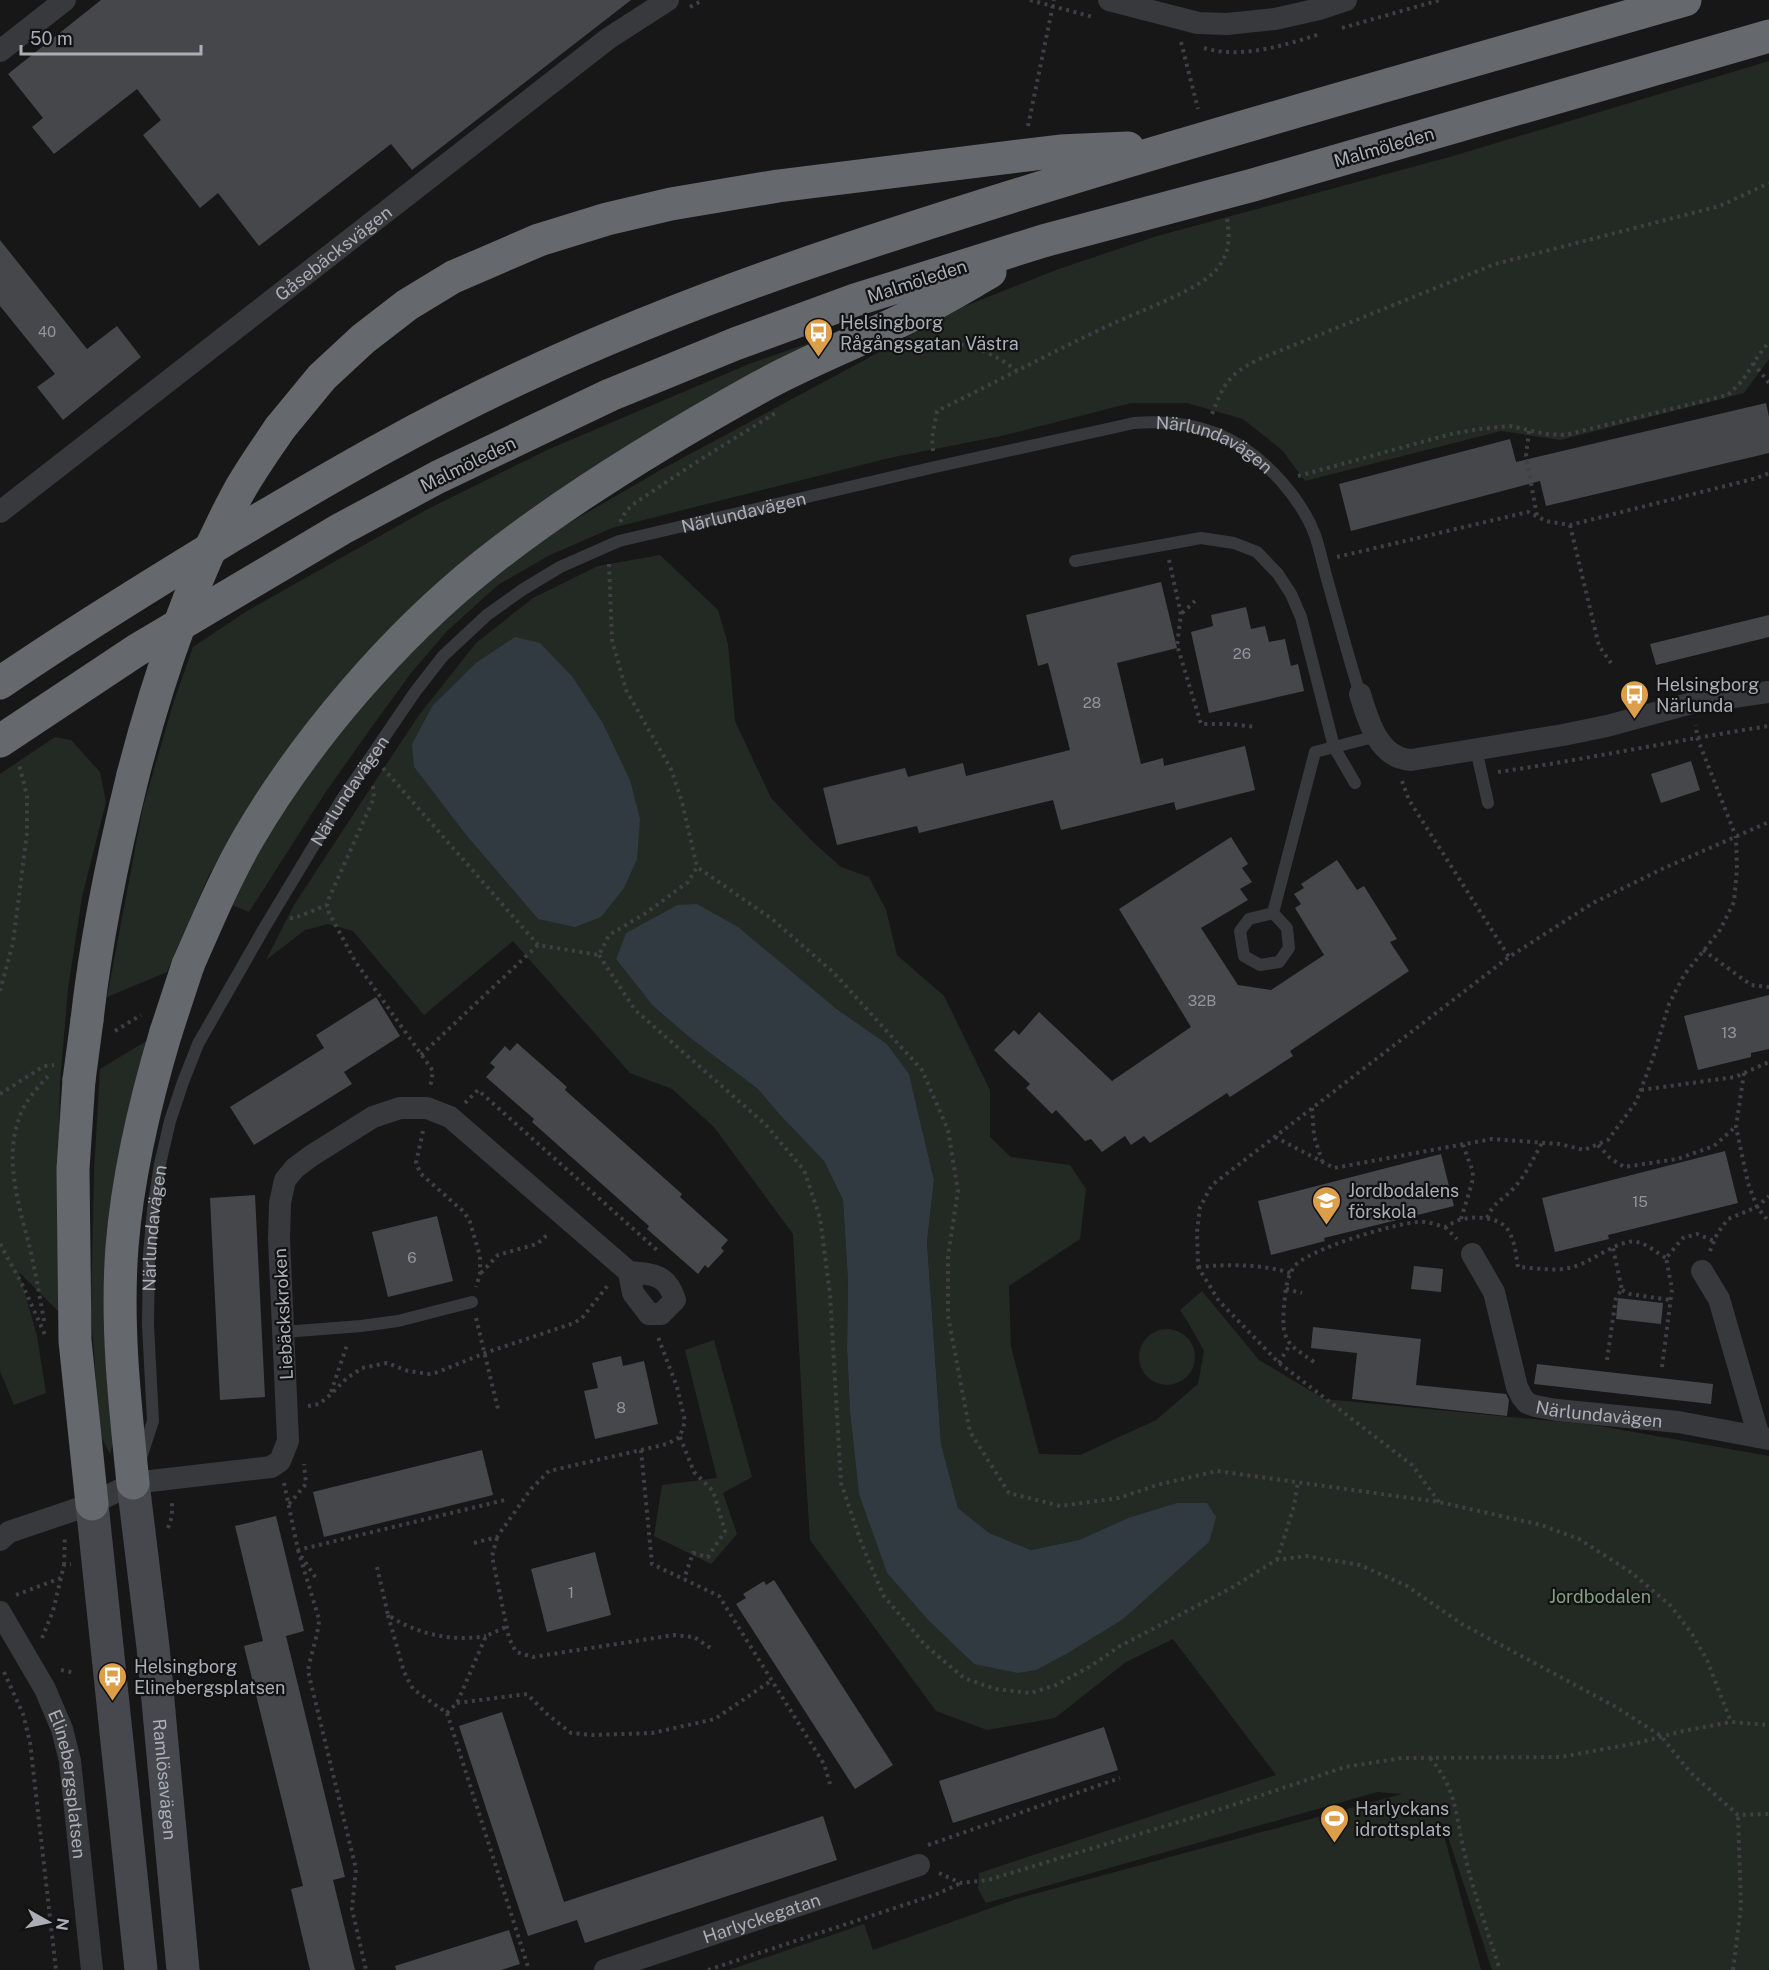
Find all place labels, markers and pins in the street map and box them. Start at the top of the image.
place label: Helsingborg Rågångsgatan Västra [840,312,1019,354]
bus stop icon: Helsingborg Rågångsgatan Västra [803,316,835,358]
place label: Helsingborg Närlunda [1656,674,1759,716]
bus stop icon: Helsingborg Närlunda [1619,678,1651,720]
place label: Jordbodalens förskola [1348,1180,1459,1222]
school or university icon: Jordbodalens förskola [1311,1184,1343,1226]
place label: Helsingborg Elinebergsplatsen [134,1656,285,1698]
bus stop icon: Helsingborg Elinebergsplatsen [97,1660,129,1702]
place label: Harlyckans idrottsplats [1355,1798,1451,1840]
sports icon: Harlyckans idrottsplats [1318,1802,1350,1844]

